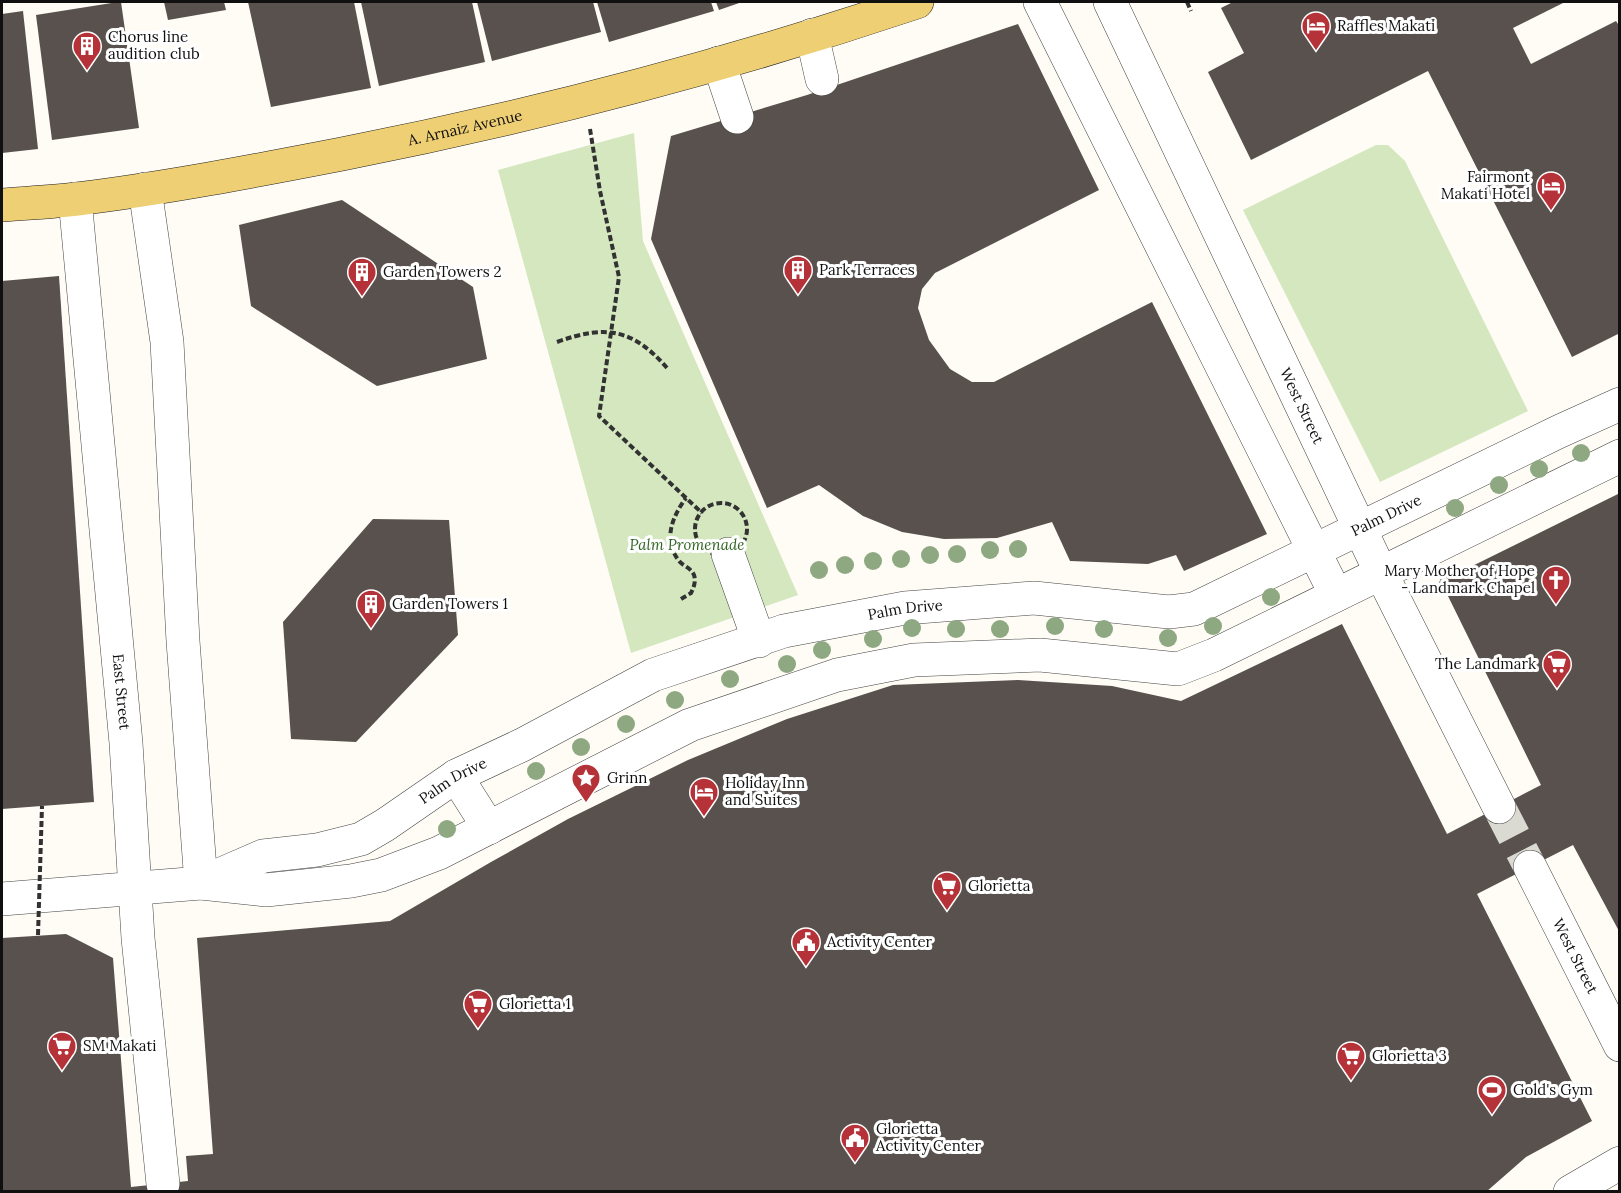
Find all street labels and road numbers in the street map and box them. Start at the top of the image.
street label: A. Arnaiz Avenue [405,105,524,150]
street label: West Street [1276,365,1328,447]
street label: Palm Drive [1348,490,1424,540]
street label: Palm Drive [866,595,944,624]
street label: East Street [109,653,135,731]
street label: Palm Drive [415,753,489,808]
street label: West Street [1549,915,1603,997]

